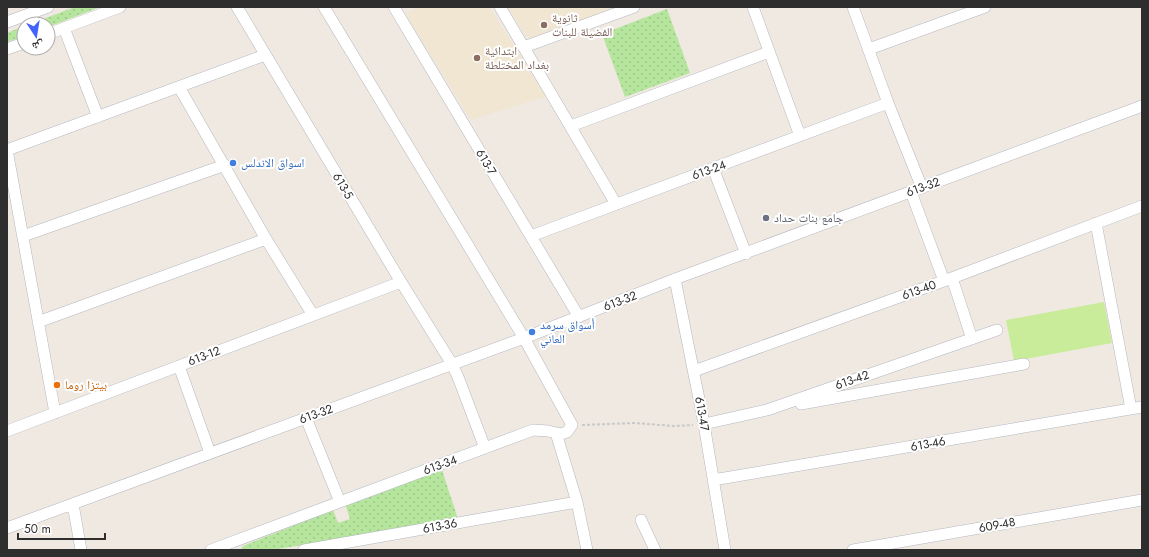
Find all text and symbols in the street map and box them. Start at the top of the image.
place label: ثانوية الفضيلة للبنات [552,9,613,41]
north arrow [16,16,56,56]
marker: ثانوية الفضيلة للبنات [539,20,549,30]
text: ش [30,37,45,55]
place label: ابتدائية بغداد المختلطة [485,42,549,74]
marker: ابتدائية بغداد المختلطة [472,53,482,63]
street label: 613-7 [471,145,501,179]
place label: اسواق الاندلس [241,154,305,172]
street label: 613-24 [689,156,729,184]
marker: اسواق الاندلس [228,158,238,168]
street label: 613-5 [328,169,358,203]
street label: 613-32 [904,173,943,201]
place label: جامع بنات حداد [774,209,844,227]
marker: جامع بنات حداد [761,213,771,223]
street label: 613-40 [899,275,939,305]
street label: 613-32 [601,286,640,316]
place label: أسواق سرمد العاني [540,316,595,349]
marker: أسواق سرمد العاني [527,327,537,337]
street label: 613-12 [185,342,223,370]
street label: 613-42 [832,366,872,394]
place label: بيتزا روما [65,376,107,394]
marker: بيتزا روما [52,380,62,390]
street label: 613-47 [690,395,714,433]
street label: 613-32 [297,400,336,428]
street label: 613-46 [909,432,947,456]
street label: 613-34 [421,451,459,479]
street label: 609-48 [977,513,1017,537]
street label: 613-36 [421,514,459,538]
scale bar [18,515,105,541]
text: 50 m [24,520,51,538]

